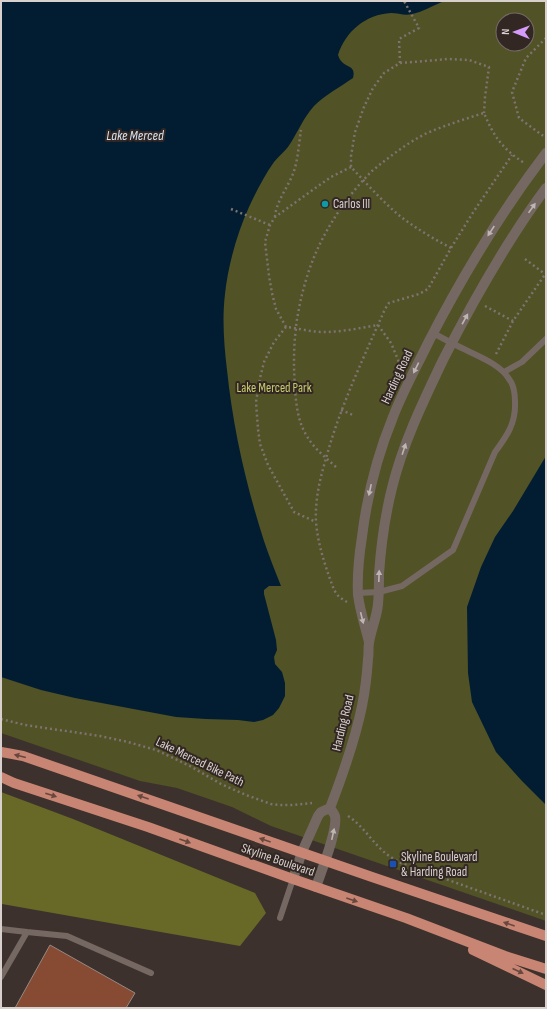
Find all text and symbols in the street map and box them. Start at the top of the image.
north arrow [495,12,535,52]
text: N [499,29,512,35]
water label: Lake Merced [106,127,165,144]
place label: Carlos III [333,196,370,212]
marker: Carlos III [320,199,330,209]
one-way arrow [528,202,536,213]
one-way arrow [488,225,495,237]
one-way arrow [462,313,468,324]
street label: Harding Road [378,348,416,406]
one-way arrow [413,362,419,374]
park label: Lake Merced Park [236,380,312,396]
one-way arrow [401,442,407,454]
one-way arrow [367,483,373,496]
one-way arrow [376,570,383,582]
one-way arrow [360,612,366,624]
street label: Harding Road [328,693,358,753]
street label: Lake Merced Bike Path [153,734,247,790]
one-way arrow [13,752,26,758]
one-way arrow [45,792,57,798]
one-way arrow [136,794,148,800]
one-way arrow [330,828,336,840]
one-way arrow [259,836,271,842]
one-way arrow [180,838,192,844]
street label: Skyline Boulevard [239,840,317,880]
place label: Skyline Boulevard & Harding Road [401,849,477,880]
marker: Skyline Boulevard & Harding Road [388,859,398,869]
one-way arrow [347,897,359,903]
one-way arrow [503,921,515,927]
one-way arrow [512,968,523,974]

